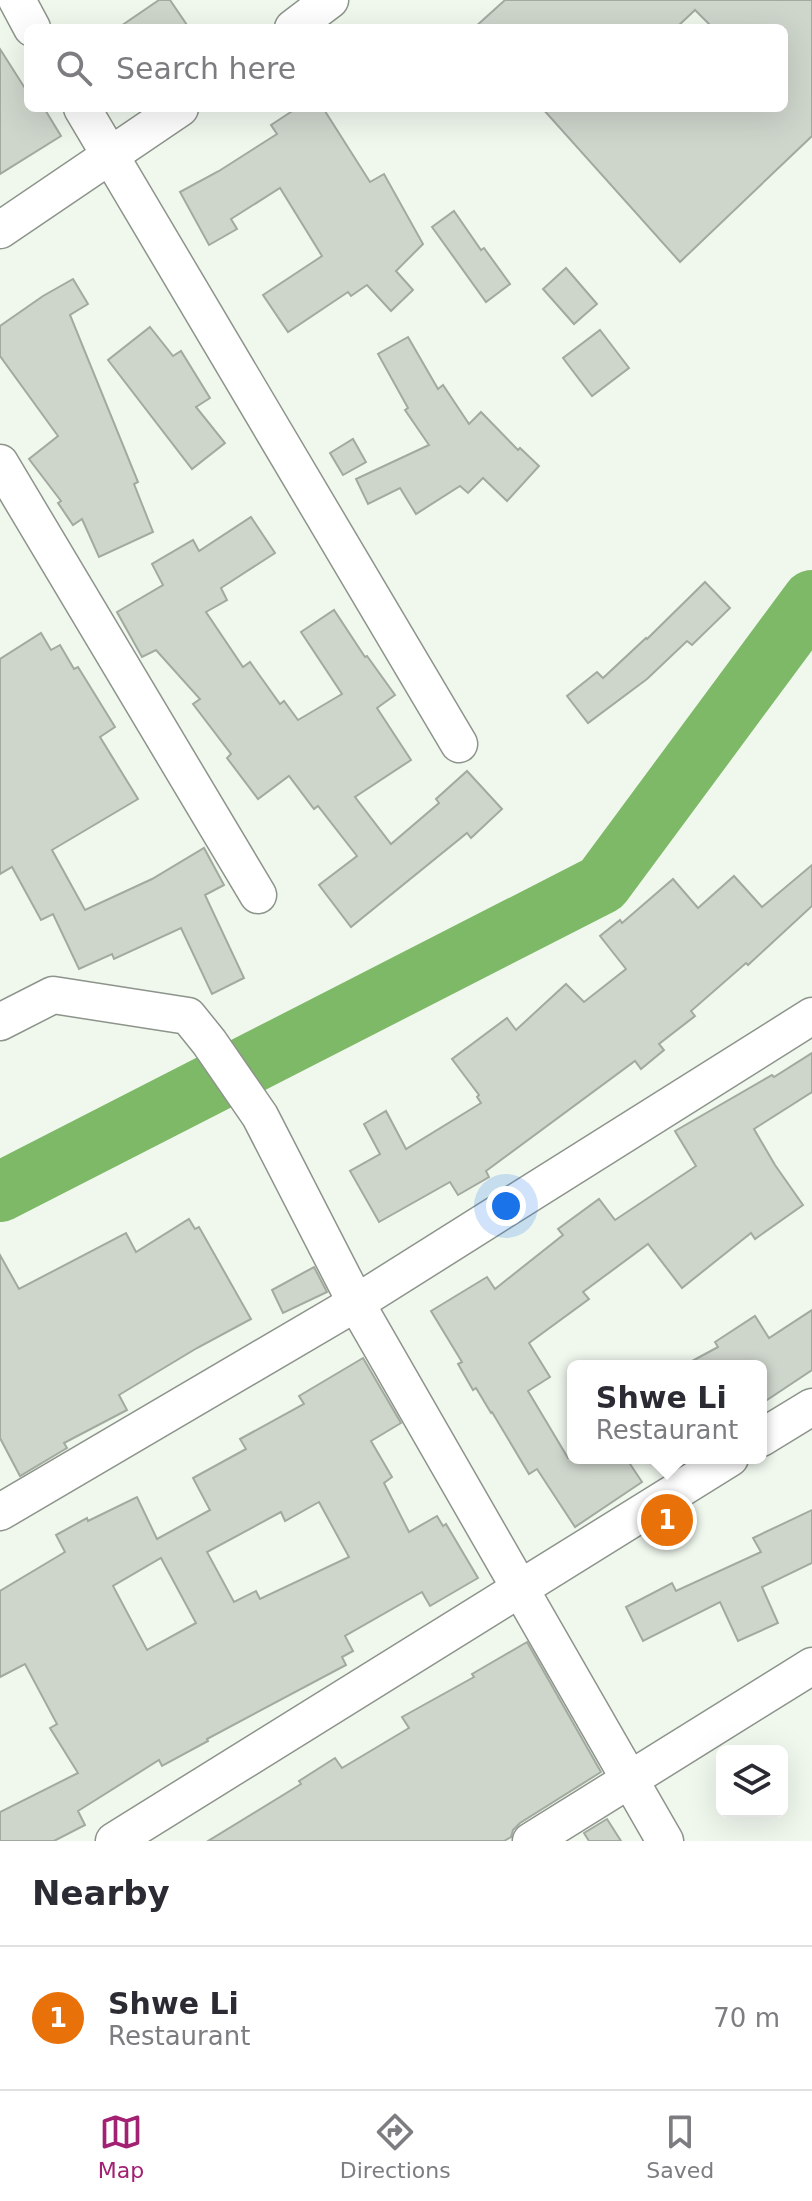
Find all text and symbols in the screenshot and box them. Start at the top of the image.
search box [24,24,788,112]
icon: search [52,46,96,90]
text: Search here [116,51,296,86]
your location [486,1186,526,1226]
popup [567,1360,767,1464]
text: Shwe Li [596,1380,727,1415]
text: Restaurant [596,1415,738,1445]
pin: 1 [641,1490,693,1550]
map controls [716,1745,788,1817]
button: layers [716,1745,788,1817]
text: Nearby [32,1873,170,1913]
text: Shwe Li [108,1986,239,2021]
text: 1 [49,2003,67,2033]
text: 70 m [713,2003,780,2033]
text: Restaurant [108,2021,250,2051]
tab: Map [98,2110,144,2183]
tab: Directions [340,2110,451,2183]
tab: Saved [646,2110,714,2183]

